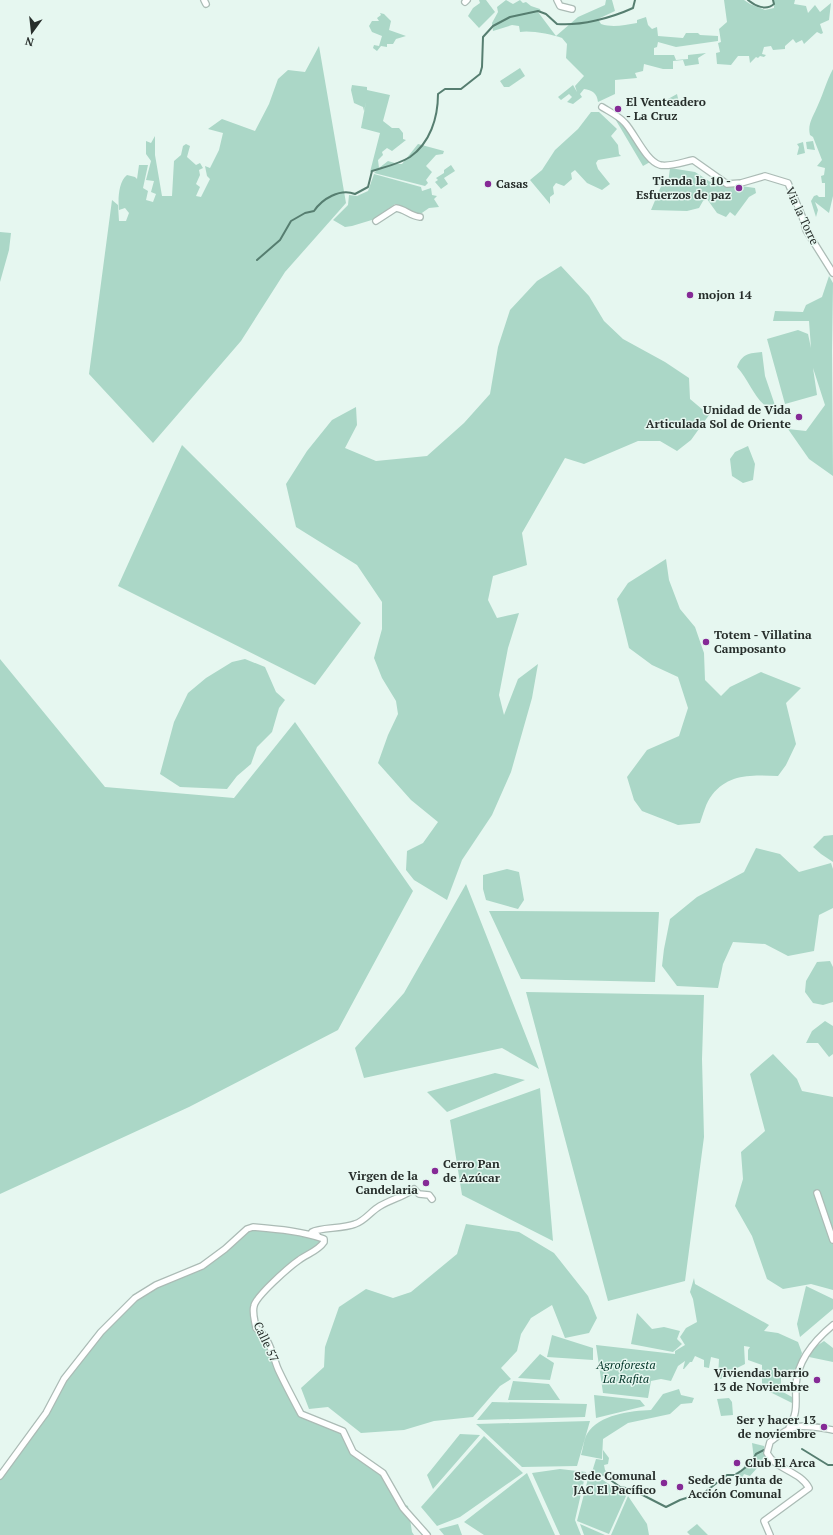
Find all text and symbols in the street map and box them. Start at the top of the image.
north arrow [12,12,52,52]
text: N [23,34,35,50]
place label: El Venteadero - La Cruz [626,94,706,123]
marker: El Venteadero - La Cruz [613,104,623,114]
place label: Tienda la 10 - Esfuerzos de paz [636,173,731,202]
place label: Casas [496,176,529,191]
marker: Casas [483,179,493,189]
marker: Tienda la 10 - Esfuerzos de paz [734,183,744,193]
street label: Via la Torre [783,185,822,247]
place label: mojon 14 [698,287,752,302]
marker: mojon 14 [685,290,695,300]
place label: Unidad de Vida Articulada Sol de Oriente [646,402,792,431]
marker: Unidad de Vida Articulada Sol de Oriente [794,412,804,422]
place label: Totem - Villatina Camposanto [714,627,812,656]
marker: Totem - Villatina Camposanto [701,637,711,647]
place label: Cerro Pan de Azúcar [443,1156,501,1185]
marker: Cerro Pan de Azúcar [430,1166,440,1176]
place label: Virgen de la Candelaria [348,1168,418,1197]
marker: Virgen de la Candelaria [421,1178,431,1188]
street label: Calle 57 [251,1319,282,1364]
park label: Agroforesta La Rafita [595,1357,656,1386]
place label: Viviendas barrio 13 de Noviembre [713,1365,810,1394]
marker: Viviendas barrio 13 de Noviembre [812,1375,822,1385]
place label: Ser y hacer 13 de noviembre [736,1412,817,1441]
marker: Ser y hacer 13 de noviembre [819,1422,829,1432]
place label: Club El Arca [745,1455,816,1470]
marker: Club El Arca [732,1458,742,1468]
place label: Sede Comunal JAC El Pacífico [573,1468,656,1497]
place label: Sede de Junta de Acción Comunal [688,1472,783,1501]
marker: Sede Comunal JAC El Pacífico [659,1478,669,1488]
marker: Sede de Junta de Acción Comunal [675,1482,685,1492]

